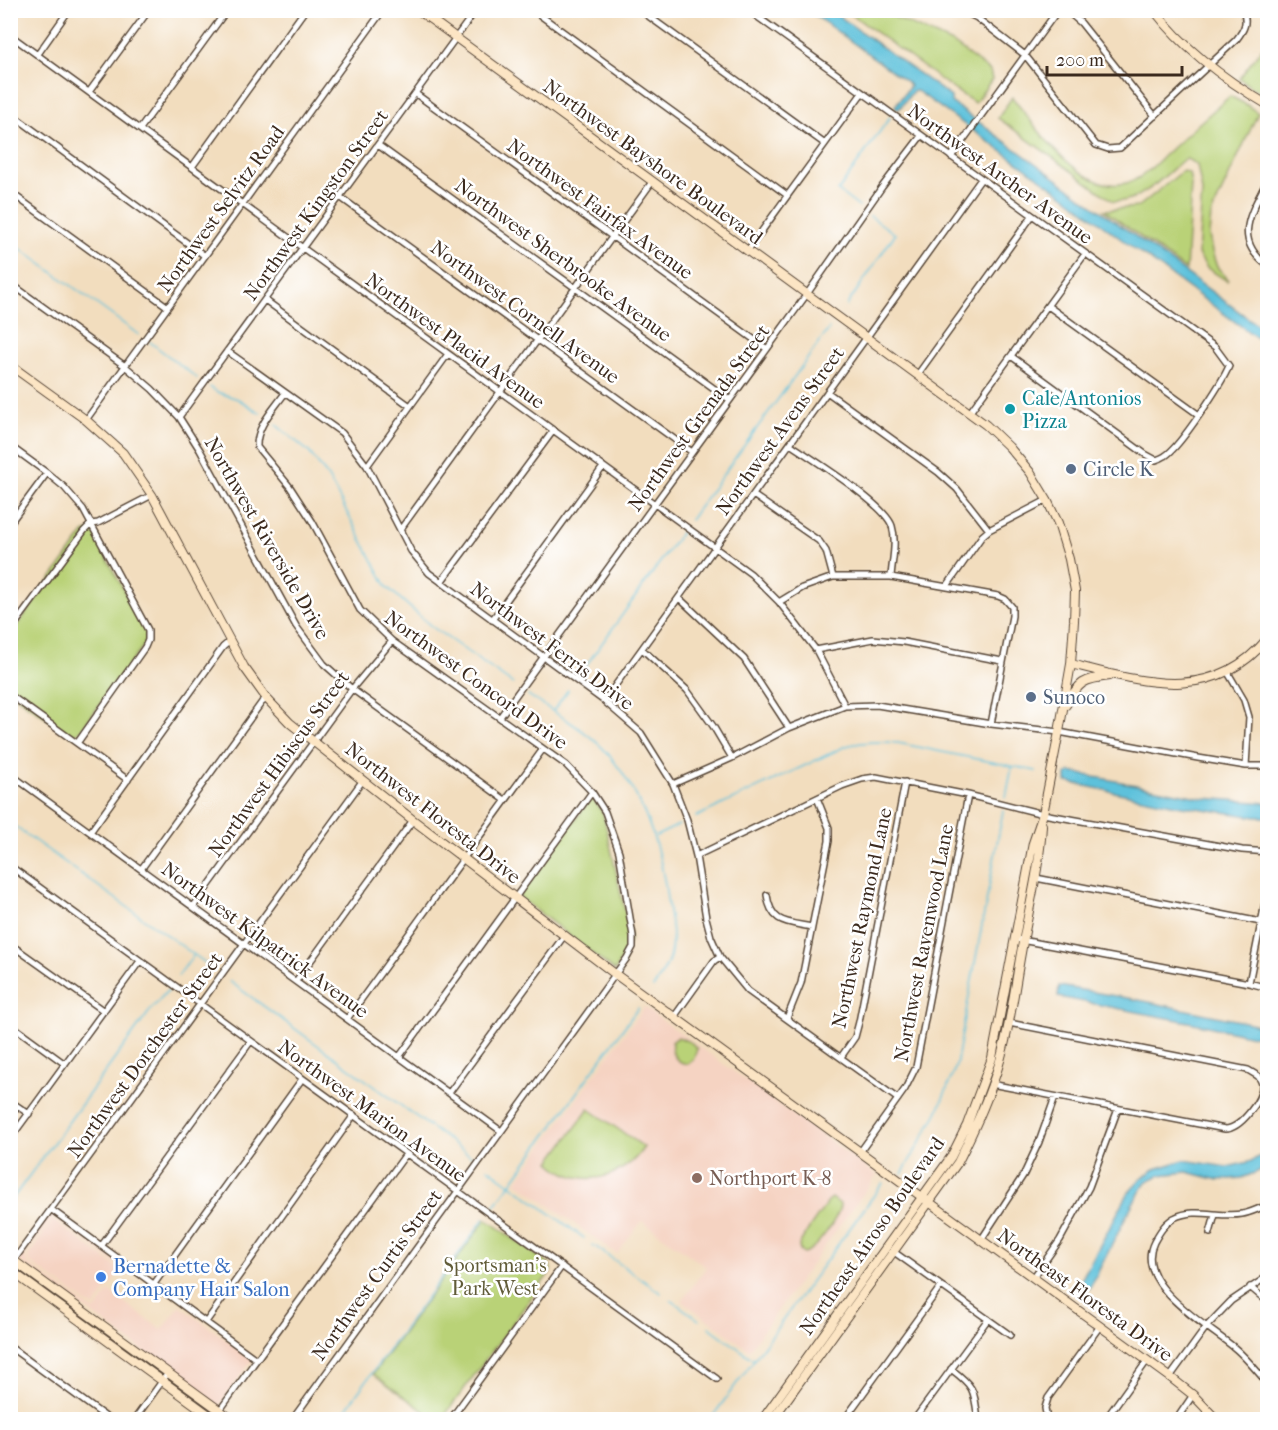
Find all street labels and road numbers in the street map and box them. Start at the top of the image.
street label: Northwest Bayshore Boulevard [539,75,768,250]
street label: Northwest Archer Avenue [903,99,1097,249]
street label: Northwest Kingston Street [239,105,393,305]
street label: Northwest Selvitz Road [153,120,290,297]
street label: Northwest Fairfax Avenue [503,134,697,284]
street label: Northwest Sherbrooke Avenue [450,174,676,346]
street label: Northwest Cornell Avenue [426,236,624,388]
street label: Northwest Placid Avenue [361,268,549,414]
street label: Northwest Grenada Street [624,320,774,516]
street label: Northwest Avens Street [711,342,849,520]
street label: Northwest Riverside Drive [200,433,334,643]
street label: Northwest Ferris Drive [466,577,638,715]
street label: Northwest Concord Drive [380,606,572,754]
street label: Northwest Hibiscus Street [204,666,354,862]
street label: Northwest Floresta Drive [341,737,525,889]
street label: Northwest Raymond Lane [827,806,897,1030]
street label: Northwest Ravenwood Lane [890,822,958,1064]
street label: Northwest Kilpatrick Avenue [157,857,373,1023]
street label: Northwest Dorchester Street [63,948,227,1162]
street label: Northwest Marion Avenue [273,1035,471,1187]
street label: Northeast Airoso Boulevard [795,1132,950,1339]
street label: Northwest Curtis Street [307,1185,447,1365]
street label: Northeast Floresta Drive [993,1224,1177,1366]

